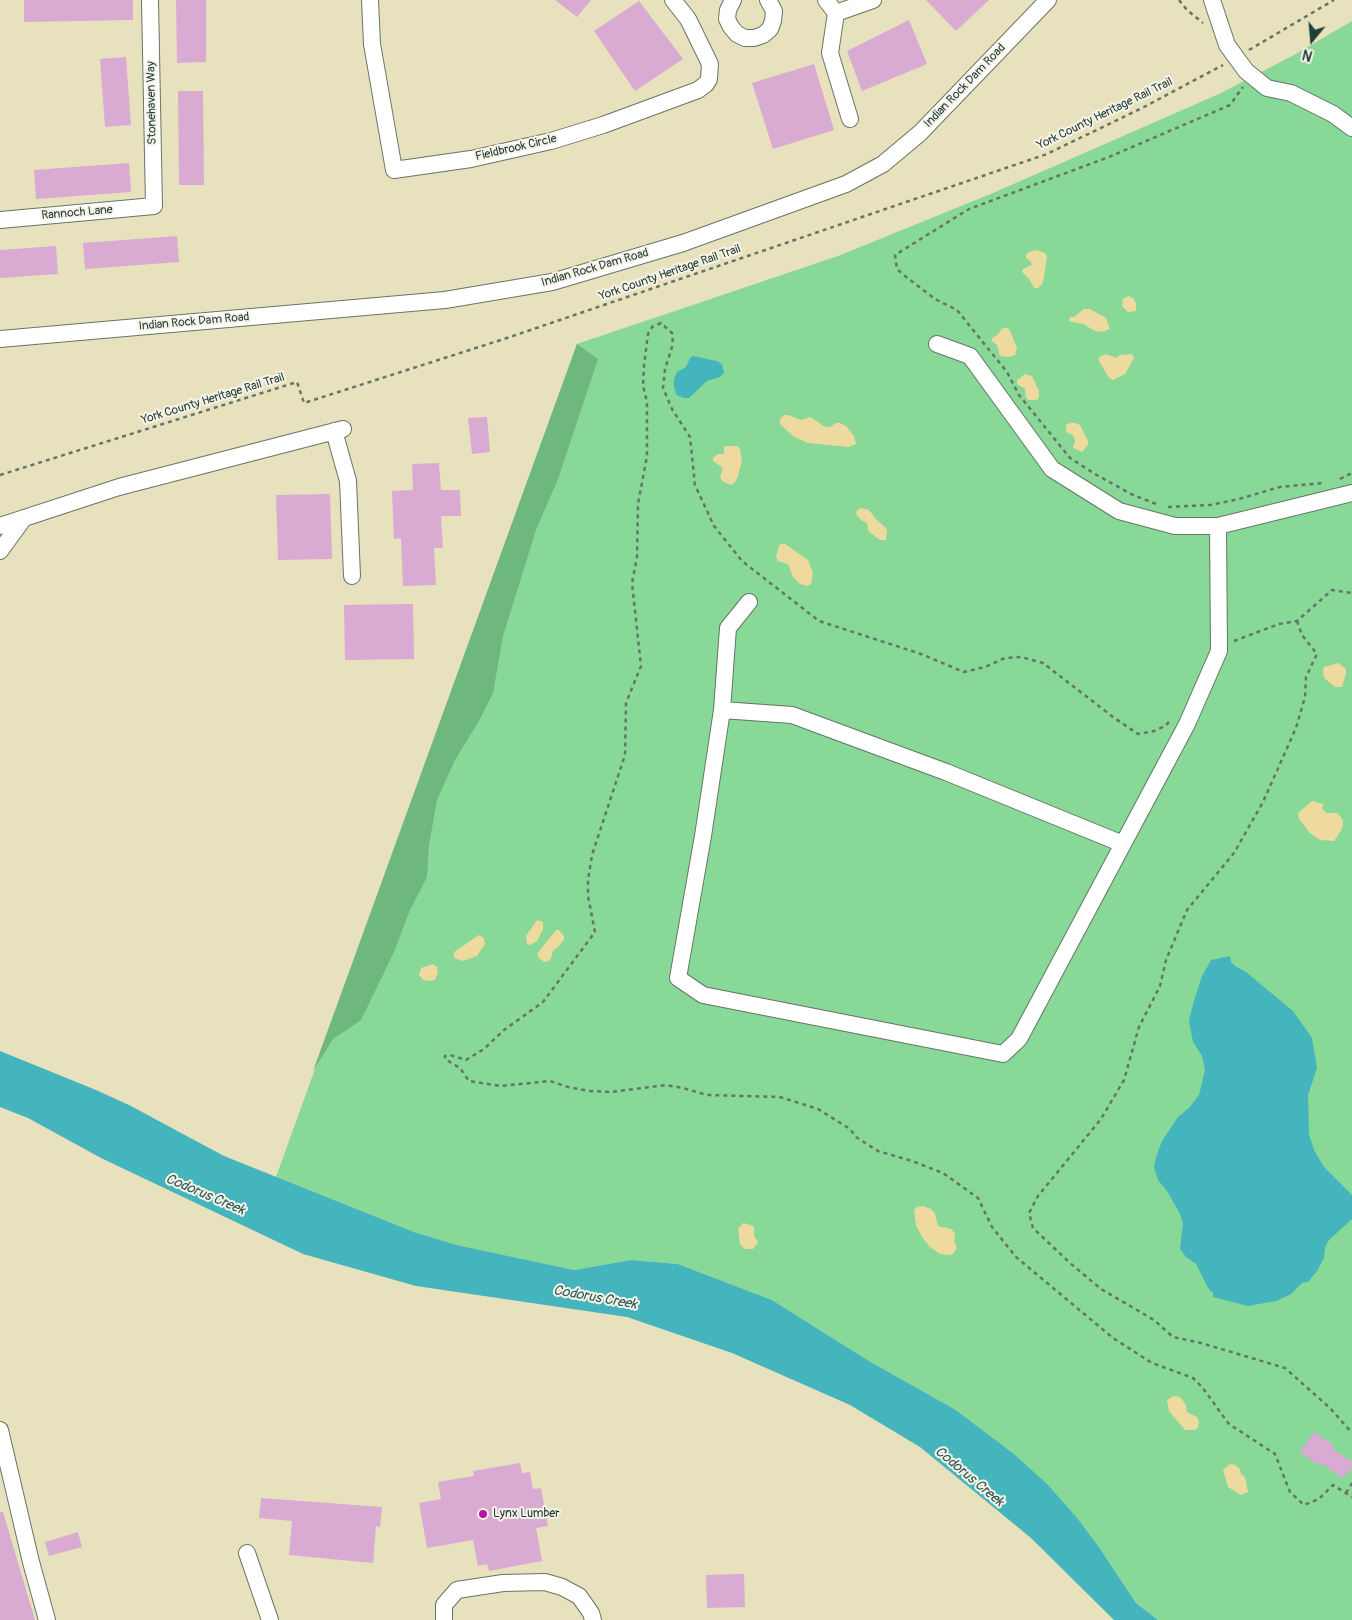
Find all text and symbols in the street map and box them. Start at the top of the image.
north arrow [1287,15,1337,65]
street label: Indian Rock Dam Road [921,41,1009,131]
text: N [1300,45,1314,64]
street label: Stonehaven Way [144,61,160,145]
street label: York County Heritage Rail Trail [1035,75,1175,153]
street label: Fieldbrook Circle [474,132,558,164]
street label: Rannoch Lane [41,203,113,223]
street label: York County Heritage Rail Trail [597,242,743,304]
street label: Indian Rock Dam Road [540,246,650,290]
street label: Indian Rock Dam Road [138,310,250,334]
street label: York County Heritage Rail Trail [140,370,286,428]
water label: Codorus Creek [163,1171,247,1219]
water label: Codorus Creek [552,1282,638,1314]
water label: Codorus Creek [931,1443,1007,1511]
place label: Lynx Lumber [493,1507,559,1521]
marker: Lynx Lumber [477,1508,489,1520]

